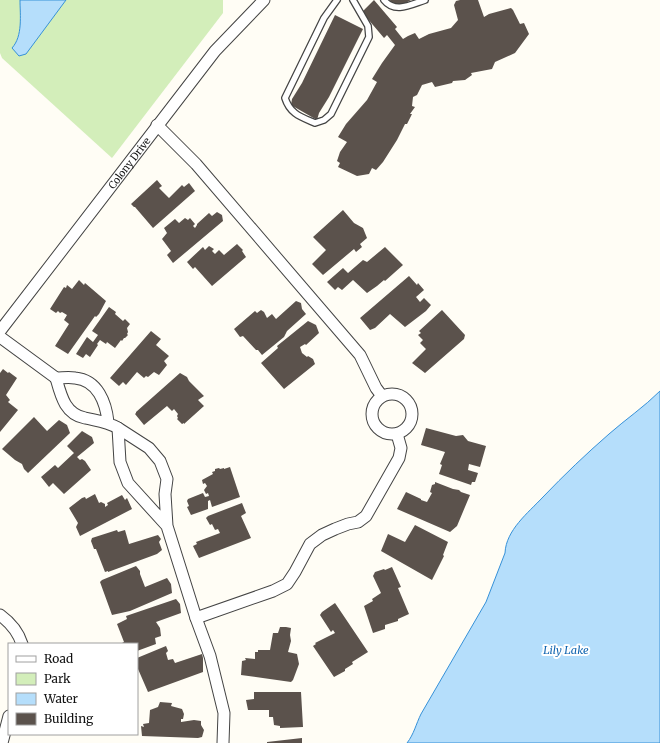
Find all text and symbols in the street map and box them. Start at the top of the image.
street label: Colony Drive [105,134,153,191]
legend [8,643,138,735]
water label: Lily Lake [543,643,589,657]
text: Road [44,651,73,666]
text: Park [44,671,71,686]
text: Water [43,691,79,706]
text: Building [44,711,94,726]

